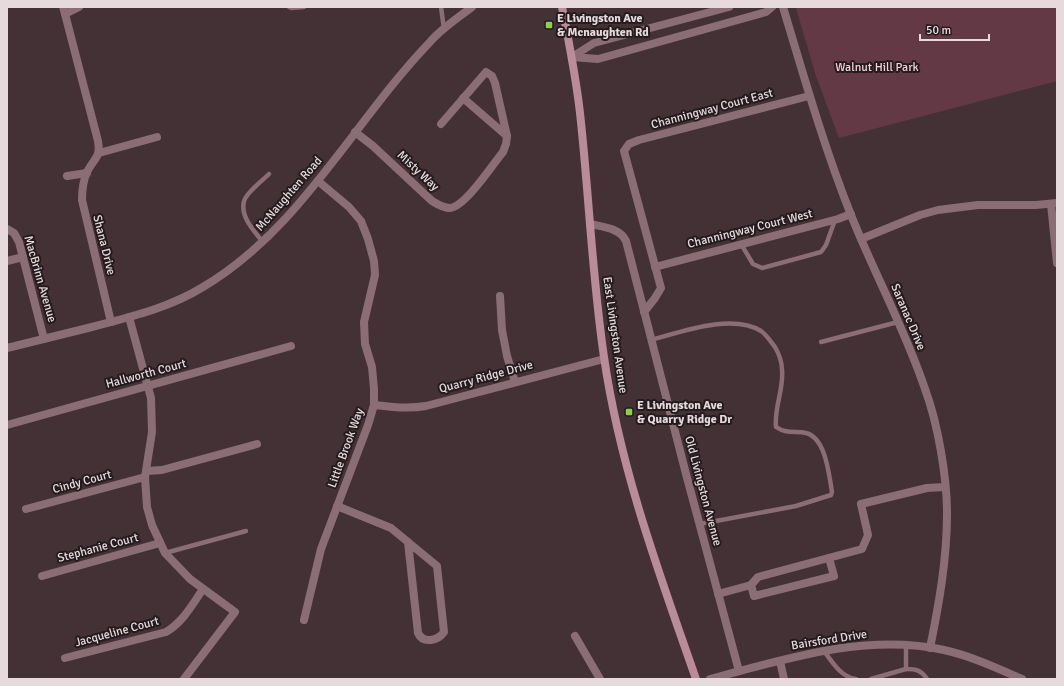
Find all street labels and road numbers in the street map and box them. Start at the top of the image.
street label: Channingway Court East [649,86,775,132]
street label: Misty Way [394,148,442,194]
street label: McNaughten Road [253,154,325,234]
street label: Channingway Court West [686,206,814,252]
street label: Shana Drive [89,213,119,277]
street label: MacBrinn Avenue [20,234,60,324]
street label: East Livingston Avenue [599,276,631,394]
street label: Saranac Drive [887,281,929,353]
street label: Hallworth Court [104,356,188,392]
street label: Quarry Ridge Drive [437,357,535,397]
street label: Little Brook Way [325,406,367,490]
street label: Old Livingston Avenue [681,434,725,548]
street label: Cindy Court [51,467,113,497]
street label: Stephanie Court [56,530,140,566]
street label: Jacqueline Court [73,614,161,650]
street label: Bairsford Drive [790,627,868,653]

